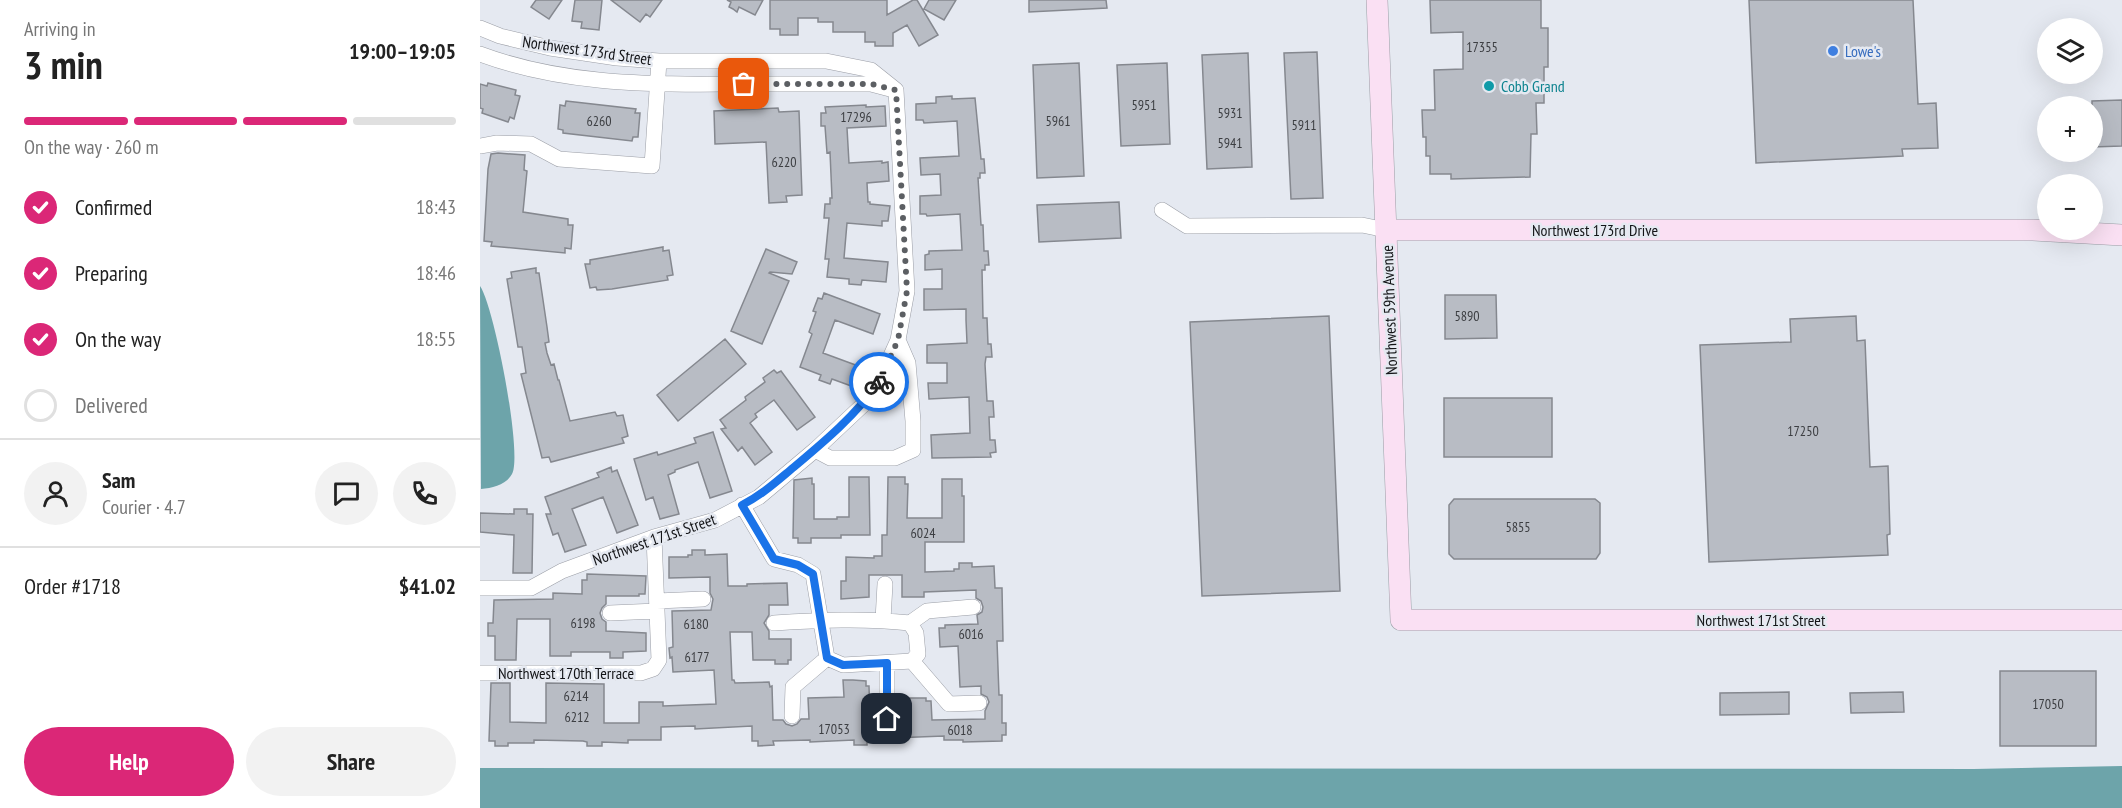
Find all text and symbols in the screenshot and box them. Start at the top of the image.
text: Arriving in [24,16,96,42]
map controls [2037,18,2103,240]
button: layers [2037,18,2103,84]
street label: Northwest 173rd Street [521,31,653,69]
text: 19:00–19:05 [349,37,456,65]
house number: 17355 [1466,38,1498,56]
text: 3 min [24,39,103,90]
place label: Lowe's [1845,41,1881,61]
marker: Lowe's [1826,44,1840,58]
pin [718,58,769,109]
icon: bag [727,67,760,100]
place label: Cobb Grand [1501,76,1565,96]
marker: Cobb Grand [1482,79,1496,93]
house number: 5951 [1131,96,1157,114]
button: + [2037,96,2103,162]
house number: 5931 [1217,104,1243,122]
house number: 17296 [840,108,872,126]
house number: 6260 [586,112,612,130]
house number: 5961 [1045,112,1071,130]
house number: 5911 [1291,116,1317,134]
text: On the way · 260 m [24,134,159,160]
house number: 5941 [1217,134,1243,152]
house number: 6220 [771,153,797,171]
button: − [2037,174,2103,240]
icon: check [24,191,57,224]
text: Confirmed [75,193,152,221]
text: 18:43 [416,194,456,220]
street label: Northwest 173rd Drive [1532,220,1658,240]
street label: Northwest 59th Avenue [1377,245,1401,375]
icon: check [24,257,57,290]
text: Preparing [75,259,148,287]
text: 18:46 [416,260,456,286]
house number: 5890 [1454,307,1480,325]
icon: check [24,323,57,356]
text: On the way [75,325,161,353]
text: 18:55 [416,326,456,352]
courier [849,352,909,412]
icon: bike [863,366,896,399]
text: Delivered [75,391,148,419]
house number: 17250 [1787,422,1819,440]
button: person [24,462,87,525]
button: chat [315,462,378,525]
button: phone [393,462,456,525]
text: Sam [102,466,135,494]
text: Courier · 4.7 [102,494,186,520]
street label: Northwest 171st Street [590,508,719,569]
house number: 5855 [1505,518,1531,536]
house number: 6024 [910,524,936,542]
text: Order #1718 [24,572,121,600]
text: $41.02 [399,572,456,600]
street label: Northwest 171st Street [1697,610,1826,630]
house number: 6198 [570,614,596,632]
house number: 6180 [683,615,709,633]
house number: 6016 [958,625,984,643]
house number: 6177 [684,648,710,666]
street label: Northwest 170th Terrace [498,663,634,683]
house number: 6214 [563,687,589,705]
pin [861,693,912,744]
house number: 17050 [2032,695,2064,713]
icon: home [870,702,903,735]
house number: 6212 [564,708,590,726]
house number: 17053 [818,720,850,738]
house number: 6018 [947,721,973,739]
button: Help [24,727,234,796]
button: Share [246,727,456,796]

